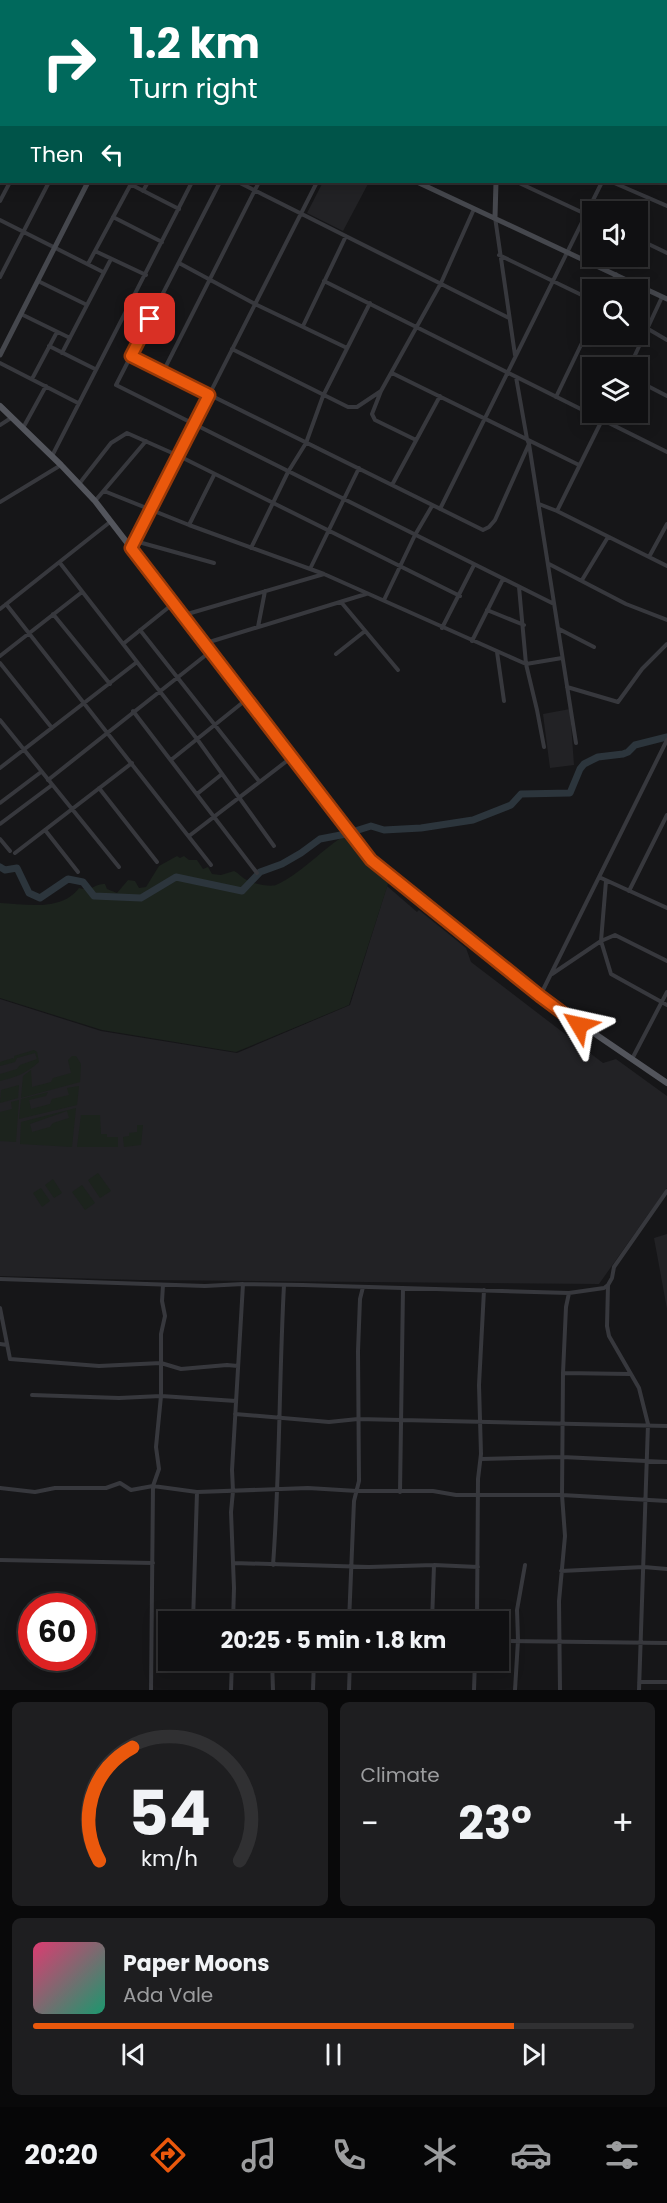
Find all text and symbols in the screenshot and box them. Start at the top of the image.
text: 1.2 km [129,14,260,73]
icon: right [30,24,108,102]
text: Turn right [129,70,258,107]
icon: left [96,138,129,171]
text: Then [30,139,84,170]
map controls [582,201,648,423]
button: sound [582,201,648,267]
button: search [582,279,648,345]
pin [124,293,175,344]
icon: arrive [133,302,166,335]
button: layers [582,357,648,423]
position arrow [547,993,611,1057]
speed limit sign: 60 [18,1593,96,1671]
text: 20:25 · 5 min · 1.8 km [221,1625,446,1656]
text: Climate [361,1761,440,1789]
text: 54 [128,1769,211,1857]
text: 23° [458,1792,532,1855]
text: − [361,1800,379,1847]
text: + [611,1800,634,1847]
text: km/h [141,1843,198,1874]
text: Paper Moons [123,1948,270,1979]
text: Ada Vale [123,1981,213,2009]
icon: previous [117,2038,150,2071]
icon: pause [317,2038,350,2071]
icon: next [517,2038,550,2071]
icon: directions [147,2134,189,2176]
icon: music [238,2134,280,2176]
icon: phone [328,2134,370,2176]
icon: climate [419,2134,461,2176]
icon: car [510,2134,552,2176]
icon: filters [601,2134,643,2176]
text: 20:20 [24,2136,98,2173]

